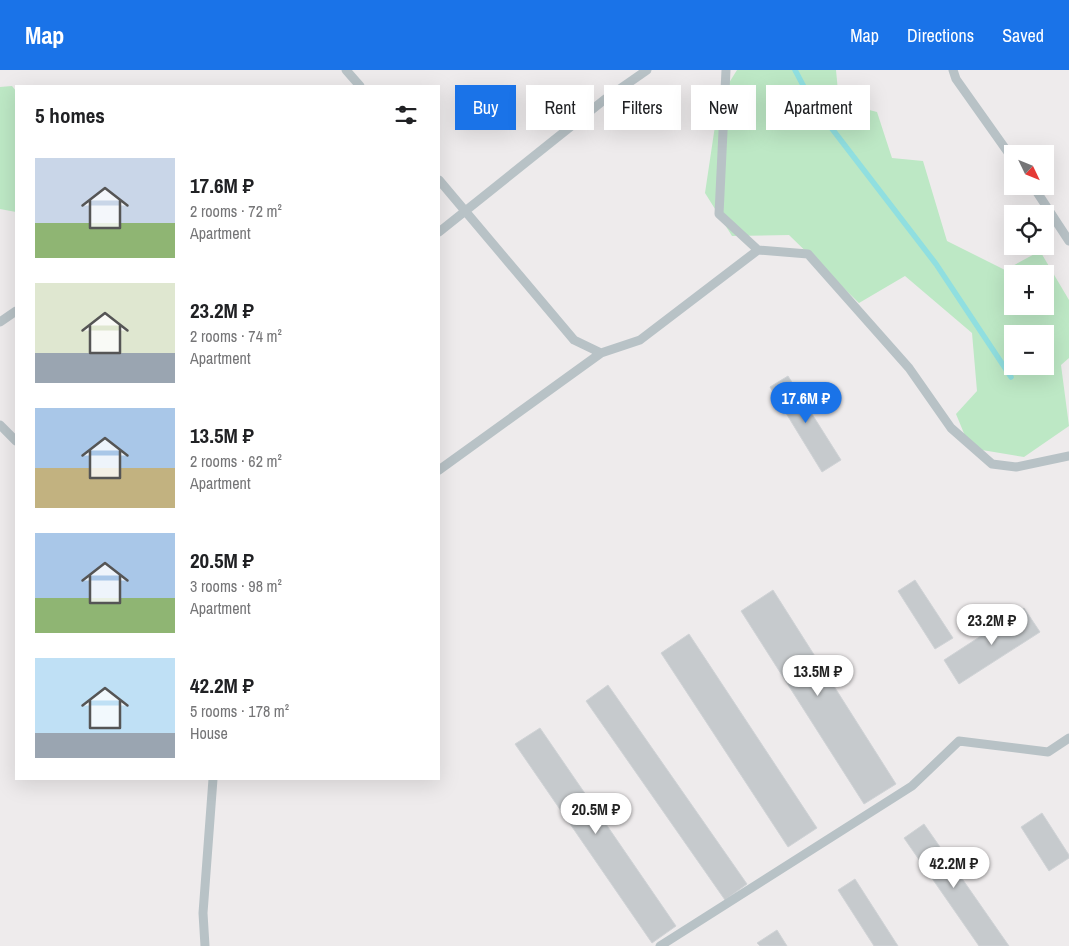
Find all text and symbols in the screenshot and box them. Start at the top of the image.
text: Map [25,19,64,51]
text: Map [850,23,879,48]
text: Directions [907,23,974,48]
text: Saved [1002,23,1044,48]
chip: Buy [455,85,516,130]
chip: Rent [526,85,594,130]
chip: Filters [604,85,681,130]
chip: New [691,85,756,130]
chip: Apartment [766,85,870,130]
text: 5 homes [35,101,105,130]
icon: filters [392,101,420,129]
north arrow [1004,145,1054,195]
map controls [1004,145,1054,375]
text: 17.6M ₽ [190,171,254,200]
icon: home [75,178,135,238]
text: 2 rooms · 72 m² [190,200,282,222]
button: locate [1004,205,1054,255]
text: Apartment [190,222,251,244]
button: + [1004,265,1054,315]
text: 23.2M ₽ [190,296,254,325]
icon: home [75,303,135,363]
text: 2 rooms · 74 m² [190,325,282,347]
button: − [1004,325,1054,375]
text: Apartment [190,347,251,369]
pin: 17.6M ₽ [760,382,852,424]
text: 17.6M ₽ [782,387,830,409]
text: 13.5M ₽ [190,421,254,450]
icon: home [75,428,135,488]
text: 2 rooms · 62 m² [190,450,282,472]
text: Apartment [190,472,251,494]
text: 20.5M ₽ [190,546,254,575]
icon: home [75,553,135,613]
text: 3 rooms · 98 m² [190,575,282,597]
text: Apartment [190,597,251,619]
pin: 23.2M ₽ [946,604,1038,646]
text: 23.2M ₽ [968,609,1016,631]
pin: 13.5M ₽ [772,654,864,697]
text: 13.5M ₽ [794,660,842,682]
text: 42.2M ₽ [190,671,254,700]
icon: home [75,678,135,738]
text: 5 rooms · 178 m² [190,700,289,722]
text: House [190,722,228,744]
pin: 20.5M ₽ [550,792,642,835]
text: 20.5M ₽ [572,798,620,820]
pin: 42.2M ₽ [908,846,1000,889]
text: 42.2M ₽ [930,852,978,874]

